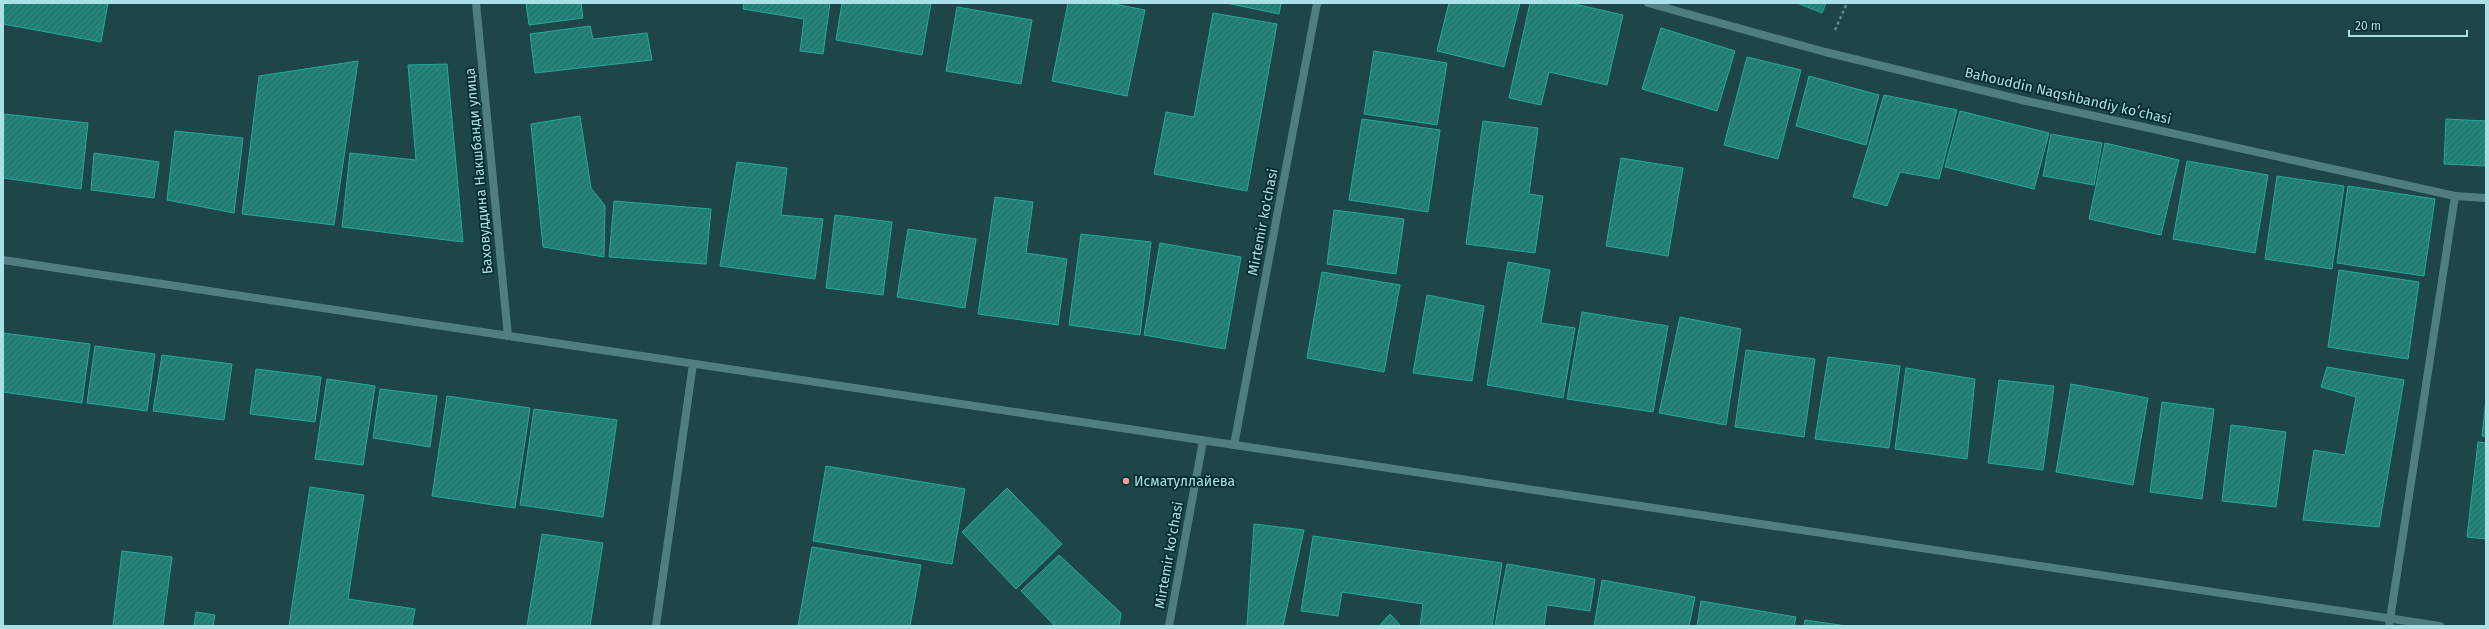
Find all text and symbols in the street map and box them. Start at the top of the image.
scale bar [2349,12,2467,38]
text: 20 m [2355,19,2381,33]
street label: Bahouddin Naqshbandiy koʻchasi [1963,64,2173,128]
street label: Баховуддина Накшбанди улица [462,67,496,275]
street label: Mirtemir ko'chasi [1244,167,1282,277]
place label: Исматуллайева [1134,473,1235,490]
marker: Исматуллайева [1121,476,1131,486]
street label: Mirtemir ko'chasi [1151,500,1187,610]

